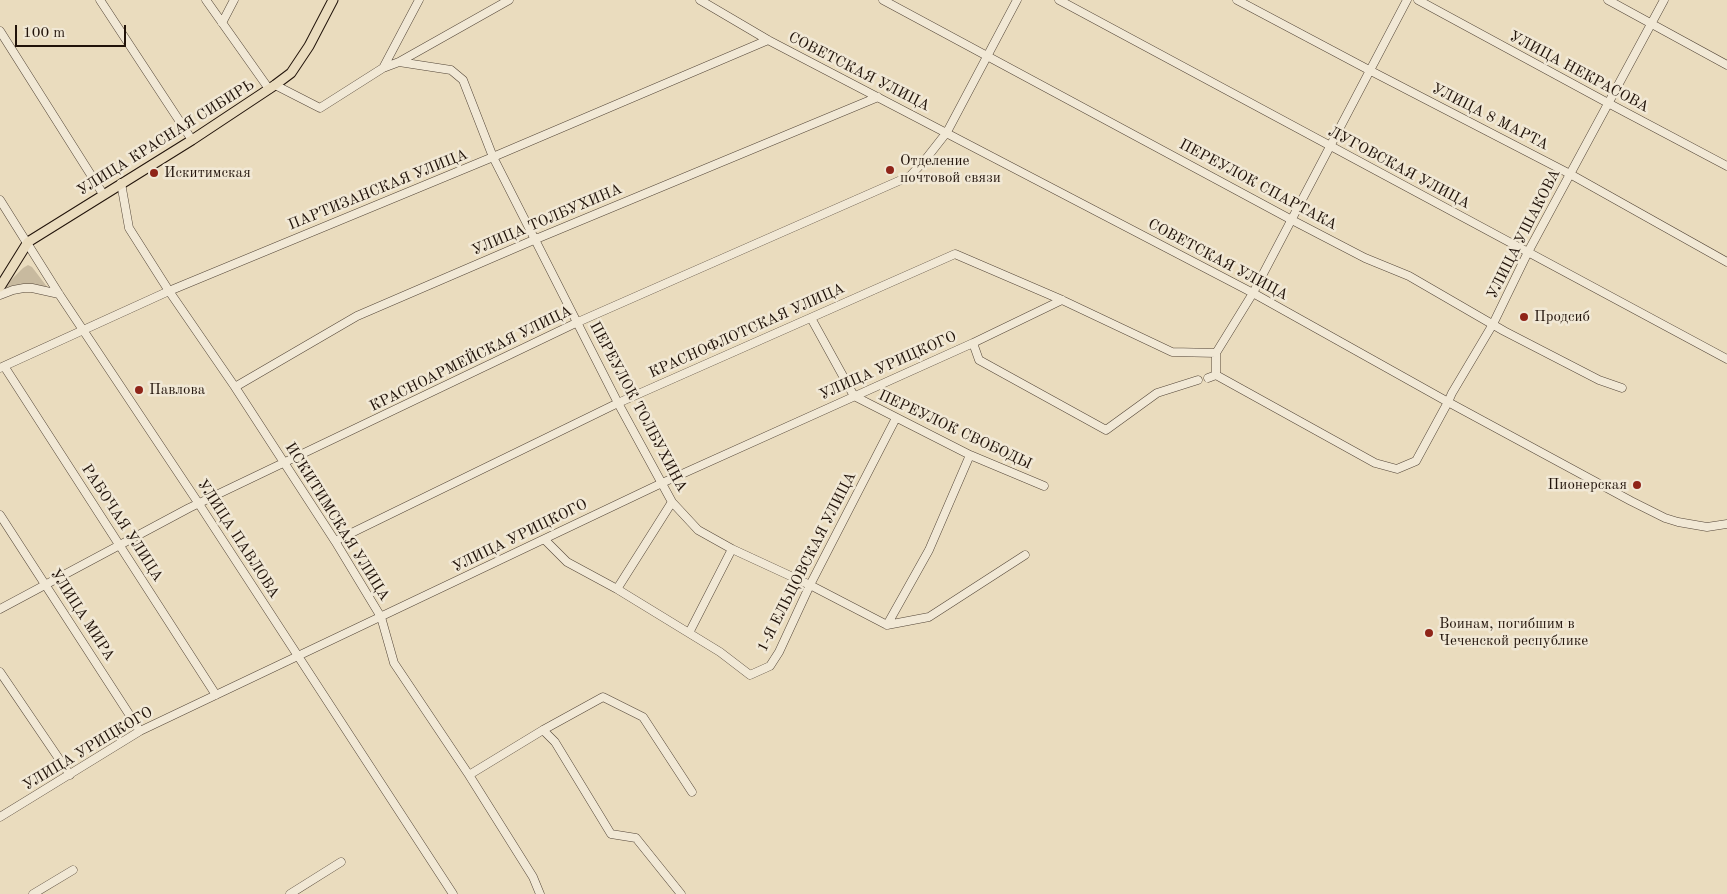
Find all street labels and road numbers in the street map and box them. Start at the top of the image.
street label: УЛИЦА НЕКРАСОВА [1506,27,1652,117]
street label: СОВЕТСКАЯ УЛИЦА [785,28,933,116]
street label: УЛИЦА КРАСНАЯ СИБИРЬ [74,76,258,200]
street label: УЛИЦА 8 МАРТА [1428,80,1552,154]
street label: ЛУГОВСКАЯ УЛИЦА [1325,123,1473,213]
street label: ПЕРЕУЛОК СПАРТАКА [1176,136,1340,234]
street label: ПАРТИЗАНСКАЯ УЛИЦА [286,146,470,234]
street label: УЛИЦА УШАКОВА [1483,166,1565,302]
street label: УЛИЦА ТОЛБУХИНА [469,180,625,260]
street label: СОВЕТСКАЯ УЛИЦА [1145,215,1291,305]
street label: КРАСНОФЛОТСКАЯ УЛИЦА [646,280,848,382]
street label: КРАСНОАРМЕЙСКАЯ УЛИЦА [367,302,575,416]
street label: ПЕРЕУЛОК ТОЛБУХИНА [585,319,691,495]
street label: УЛИЦА УРИЦКОГО [817,328,959,404]
street label: ПЕРЕУЛОК СВОБОДЫ [875,386,1035,474]
street label: ИСКИТИМСКАЯ УЛИЦА [281,440,393,604]
street label: РАБОЧАЯ УЛИЦА [77,461,167,585]
street label: 1-Я ЕЛЬЦОВСКАЯ УЛИЦА [754,469,860,655]
street label: УЛИЦА ПАВЛОВА [193,476,283,602]
street label: УЛИЦА УРИЦКОГО [449,495,591,577]
street label: УЛИЦА МИРА [46,566,118,664]
street label: УЛИЦА УРИЦКОГО [20,703,156,795]

